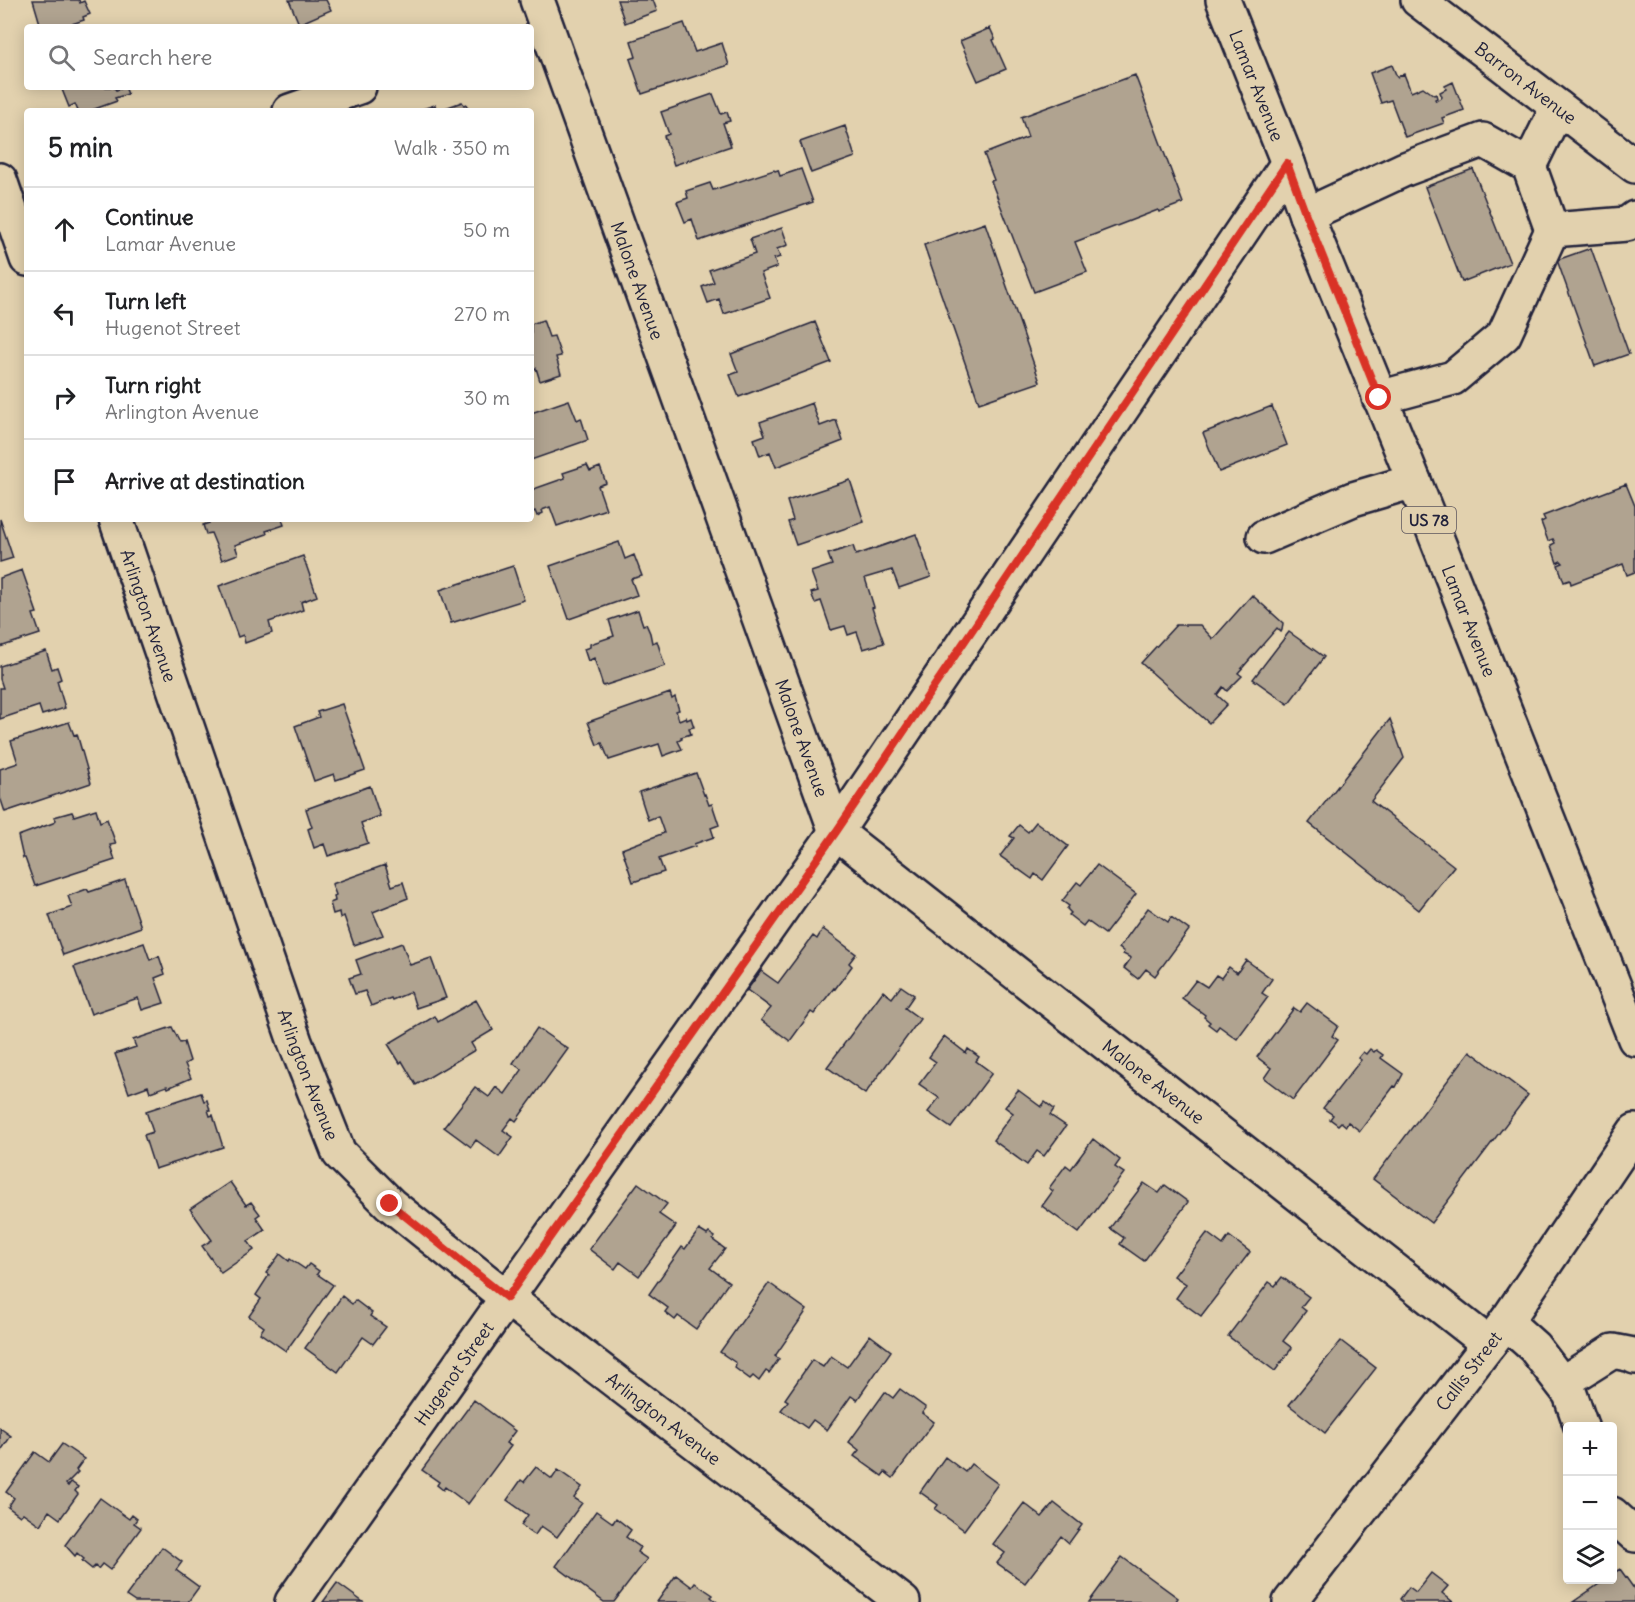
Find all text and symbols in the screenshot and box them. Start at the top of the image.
search box [24,24,534,90]
street label: Lamar Avenue [1225,26,1290,145]
street label: Barron Avenue [1471,36,1581,129]
icon: search [45,41,78,74]
text: Search here [93,43,212,71]
text: 5 min [48,131,113,164]
text: Walk · 350 m [394,135,510,160]
text: Continue [105,203,194,231]
icon: ahead [48,213,81,246]
text: 50 m [463,217,510,242]
street label: Malone Avenue [606,218,670,343]
text: Lamar Avenue [105,231,236,256]
text: Turn left [105,287,186,315]
icon: left [48,297,81,330]
text: 270 m [454,301,510,326]
text: Hugenot Street [105,315,240,340]
text: Turn right [105,371,201,399]
icon: right [48,381,81,414]
route start [1365,384,1391,410]
text: 30 m [463,385,510,410]
text: Arlington Avenue [105,399,259,424]
icon: arrive [48,465,81,498]
text: Arrive at destination [105,467,305,495]
road number: US 78 [1402,507,1456,533]
street label: Arlington Avenue [116,546,182,685]
street label: Lamar Avenue [1437,562,1502,680]
street label: Malone Avenue [770,676,834,800]
street label: Arlington Avenue [273,1006,344,1143]
street label: Malone Avenue [1098,1034,1210,1128]
route end [376,1190,402,1216]
street label: Hugenot Street [409,1317,498,1430]
street label: Callis Street [1430,1326,1506,1415]
street label: Arlington Avenue [602,1367,726,1470]
map controls [1563,1422,1617,1584]
button: + [1563,1422,1617,1476]
button: − [1563,1476,1617,1530]
button: layers [1563,1530,1617,1584]

